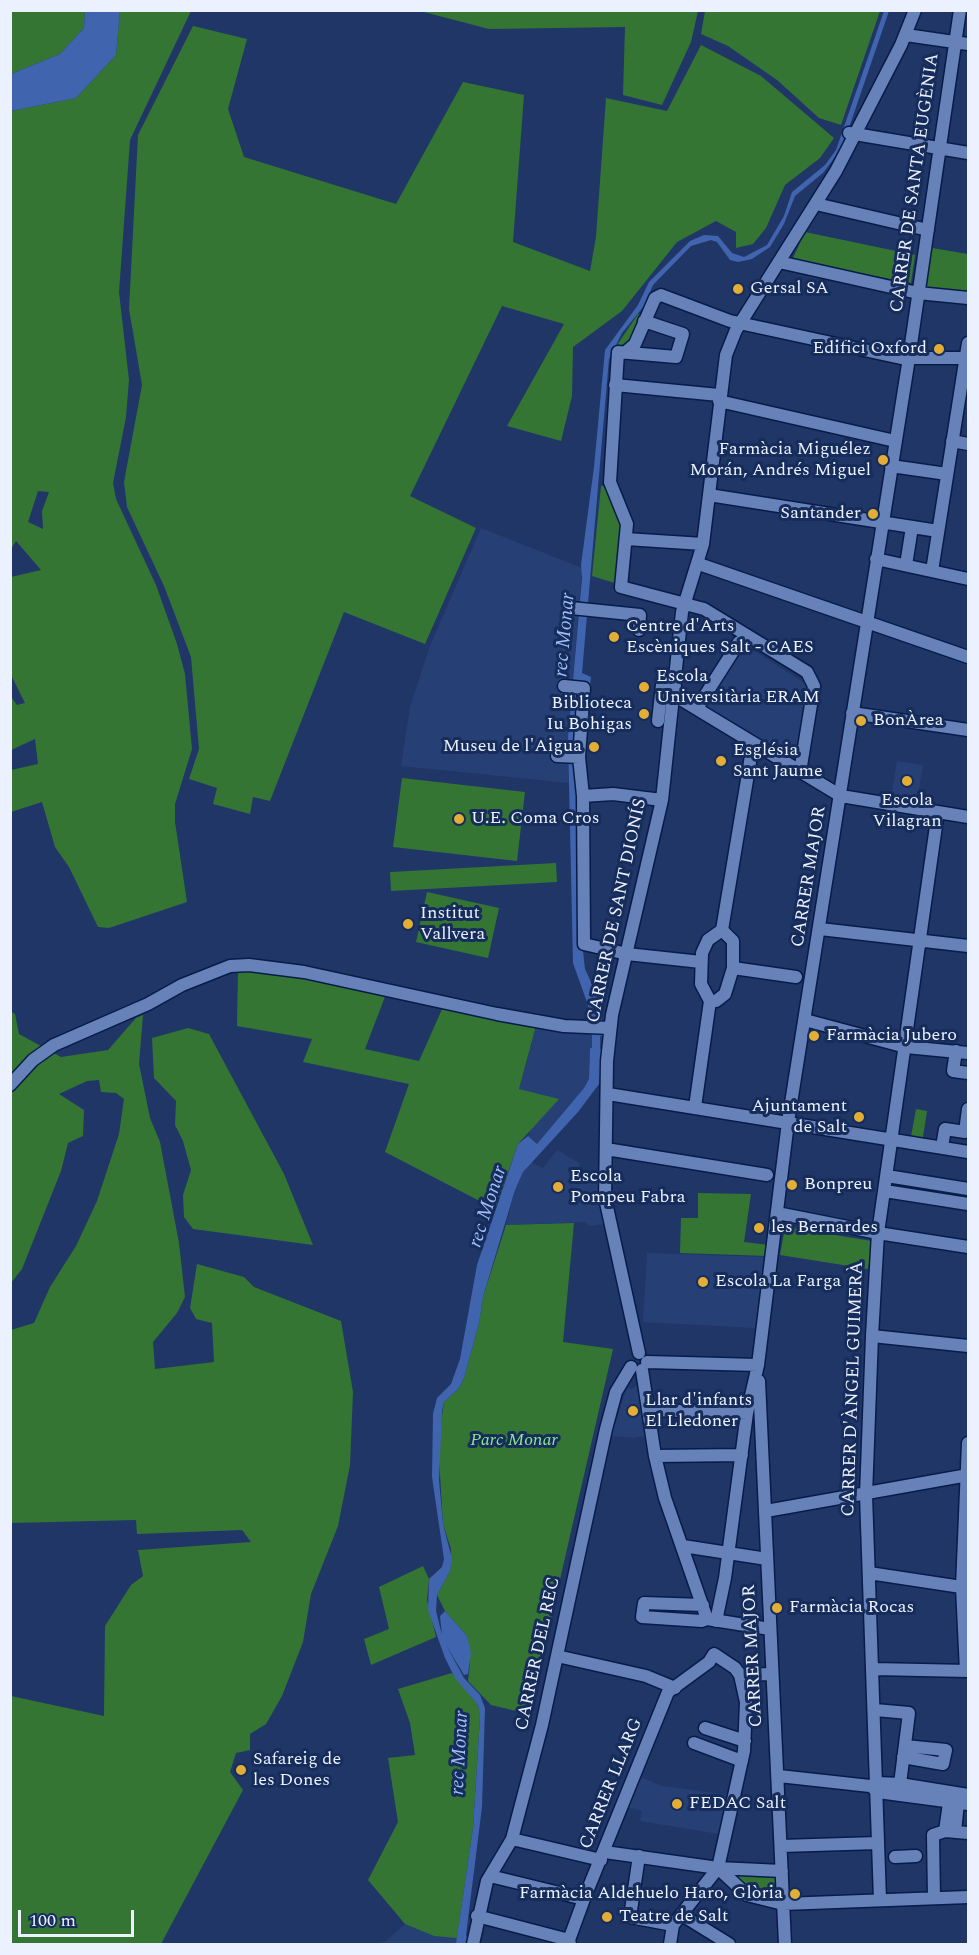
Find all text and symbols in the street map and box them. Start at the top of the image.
street label: CARRER DE SANTA EUGÈNIA [887,52,945,314]
place label: Gersal SA [750,278,829,300]
marker: Gersal SA [731,282,745,296]
place label: Edifici Oxford [812,338,927,360]
marker: Edifici Oxford [932,342,946,356]
place label: Farmàcia Miguélez Morán, Andrés Miguel [689,439,871,482]
marker: Farmàcia Miguélez Morán, Andrés Miguel [876,453,890,467]
place label: Santander [780,503,861,525]
marker: Santander [866,507,880,521]
water label: rec Monar [550,592,582,678]
place label: Centre d'Arts Escèniques Salt - CAES [626,616,814,658]
marker: Centre d'Arts Escèniques Salt - CAES [607,630,621,644]
place label: Escola Universitària ERAM [656,666,820,708]
marker: Escola Universitària ERAM [637,680,651,694]
place label: Biblioteca Iu Bohigas [546,693,632,736]
marker: Biblioteca Iu Bohigas [637,707,651,721]
place label: BonÀrea [873,710,943,732]
marker: BonÀrea [854,714,868,728]
place label: Museu de l'Aigua [443,736,582,758]
marker: Museu de l'Aigua [587,740,601,754]
place label: Església Sant Jaume [733,740,823,783]
marker: Església Sant Jaume [714,754,728,768]
marker: Escola Vilagran [900,774,914,788]
place label: Escola Vilagran [872,790,942,832]
street label: CARRER DE SANT DIONÍS [584,797,652,1025]
street label: CARRER MAJOR [788,805,832,949]
place label: U.E. Coma Cros [471,808,599,830]
marker: U.E. Coma Cros [452,812,466,826]
place label: Institut Vallvera [420,903,485,946]
marker: Institut Vallvera [401,917,415,931]
place label: Farmàcia Jubero [826,1025,957,1047]
marker: Farmàcia Jubero [807,1029,821,1043]
place label: Ajuntament de Salt [751,1096,847,1138]
marker: Ajuntament de Salt [852,1110,866,1124]
water label: rec Monar [465,1163,513,1251]
place label: Escola Pompeu Fabra [570,1166,686,1208]
place label: Bonpreu [804,1174,872,1196]
marker: Bonpreu [785,1178,799,1192]
marker: Escola Pompeu Fabra [551,1180,565,1194]
place label: les Bernardes [771,1217,878,1239]
marker: les Bernardes [752,1221,766,1235]
street label: CARRER D'ÀNGEL GUIMERÀ [839,1261,869,1517]
place label: Escola La Farga [715,1271,841,1293]
marker: Escola La Farga [696,1275,710,1289]
place label: Llar d'infants El Lledoner [645,1390,752,1432]
marker: Llar d'infants El Lledoner [626,1404,640,1418]
park label: Parc Monar [470,1430,558,1452]
street label: CARRER DEL REC [512,1575,566,1733]
street label: CARRER MAJOR [739,1584,769,1728]
place label: Farmàcia Rocas [789,1597,914,1619]
marker: Farmàcia Rocas [770,1601,784,1615]
water label: rec Monar [447,1710,475,1796]
street label: CARRER LLARG [576,1715,648,1853]
place label: Safareig de les Dones [253,1749,341,1792]
marker: Safareig de les Dones [234,1763,248,1777]
place label: FEDAC Salt [689,1793,786,1815]
marker: FEDAC Salt [670,1797,684,1811]
place label: Farmàcia Aldehuelo Haro, Glòria [519,1883,783,1905]
marker: Farmàcia Aldehuelo Haro, Glòria [788,1887,802,1901]
scale bar [21,1898,136,1936]
place label: Teatre de Salt [619,1906,728,1928]
text: 100 m [29,1907,76,1934]
marker: Teatre de Salt [600,1910,614,1924]

